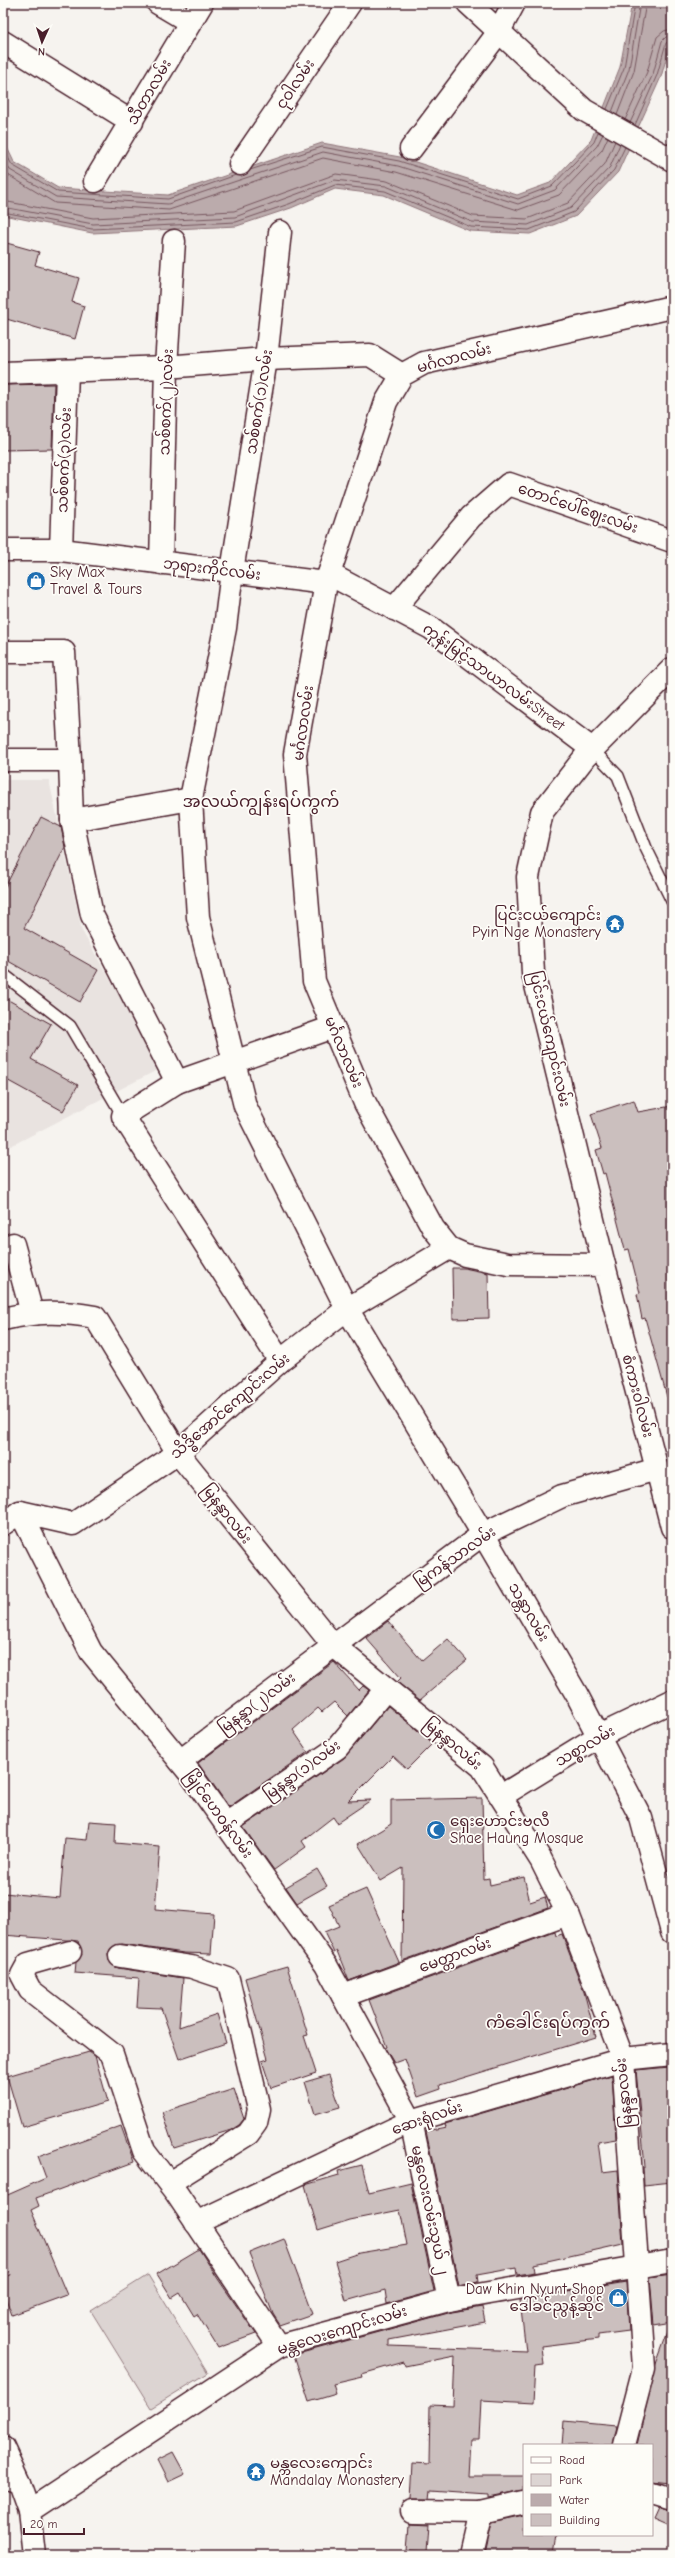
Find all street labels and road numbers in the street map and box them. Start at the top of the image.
street label: သီတာလမ်း [122,55,175,128]
street label: ငုဝါလမ်း [271,55,321,114]
street label: မင်္ဂလာလမ်း [415,338,493,377]
street label: သစ်စက်(၂)လမ်း [154,348,180,456]
street label: သစ်စက်(၁)လမ်း [241,348,276,456]
street label: သစ်စက်(၃)လမ်း [52,407,78,513]
street label: တောင်ပေါ်ဈေးလမ်း [515,478,641,540]
street label: ဘုရားကိုင်လမ်း [162,553,262,587]
street label: ကုန်းမြင့်သာယာလမ်းStreet [418,619,570,737]
street label: မင်္ဂလာလမ်း [288,684,317,762]
street label: ပြင်းငယ်ကျောင်းလမ်း [523,969,575,1109]
street label: မင်္ဂလာလမ်း [321,1013,368,1091]
street label: သိဒ္ဓိအောင်ကျောင်းလမ်း [166,1348,296,1465]
street label: စံကားဝါလမ်း [618,1352,659,1440]
street label: မြနန္ဒာလမ်း [196,1480,257,1549]
street label: မြကန်သာလမ်း [410,1522,501,1594]
street label: သန္တာလမ်း [502,1579,554,1646]
street label: မြနန္ဒာ(၂)လမ်း [215,1668,301,1740]
street label: မြနန္ဒာလမ်း [418,1714,486,1776]
street label: သစ္စာလမ်း [551,1721,620,1773]
street label: မြနန္ဒာ(၁)လမ်း [260,1735,346,1807]
street label: မြိုင်ဟေဝန်လမ်း [179,1766,258,1863]
street label: မေတ္တာလမ်း [416,1933,494,1979]
street label: မြနန္ဒာလမ်း [610,2057,640,2129]
street label: ဆေးရုံလမ်း [389,2097,466,2141]
street label: မန္တလေးလမ်းသွယ် ၂ [405,2143,454,2277]
street label: မန္တလေးကျောင်းလမ်း [275,2301,410,2361]

